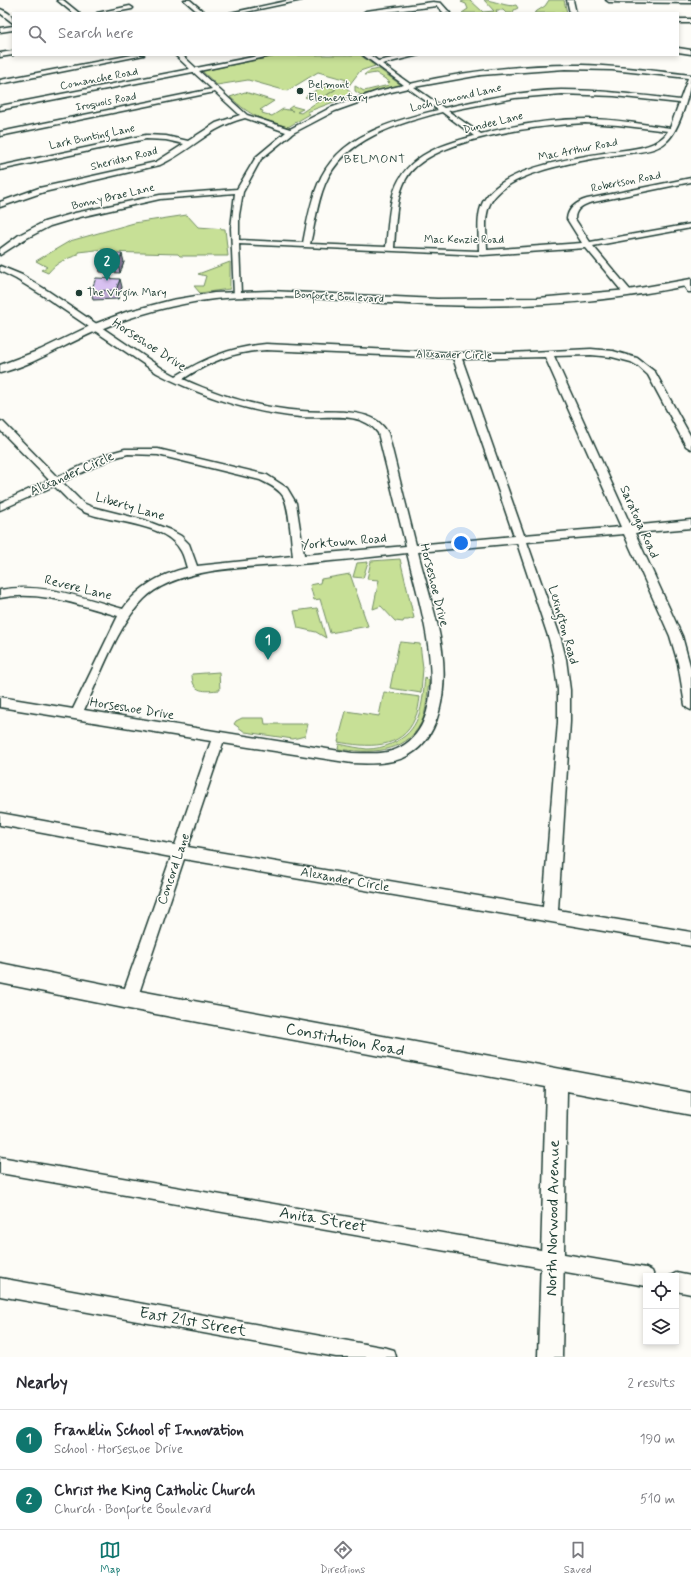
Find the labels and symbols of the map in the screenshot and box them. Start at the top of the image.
street label: Comanche Road [59,65,139,93]
place label: Belmont Elementary [308,78,368,105]
street label: Loch Lomond Lane [409,81,503,115]
marker: Belmont Elementary [295,86,305,96]
street label: Iroquois Road [74,89,138,115]
street label: Dundee Lane [462,109,525,137]
street label: Lark Bunting Lane [48,121,137,155]
street label: Mac Arthur Road [537,135,619,165]
street label: Sheridan Road [89,144,159,174]
district label: BELMONT [344,152,406,168]
street label: Robertson Road [590,168,662,196]
street label: Bonny Brae Lane [70,181,156,213]
street label: Mac Kenzie Road [424,233,504,247]
pin: 2 [94,248,120,281]
place label: The Virgin Mary [87,286,167,302]
marker: The Virgin Mary [74,288,84,298]
street label: Bonforte Boulevard [294,288,384,308]
street label: Horseshoe Drive [109,315,189,375]
street label: Alexander Circle [416,347,493,363]
street label: Alexander Circle [27,448,117,500]
street label: Saratoga Road [615,483,663,561]
street label: Liberty Lane [93,489,167,525]
street label: Yorktown Road [301,530,387,554]
your location [451,533,471,553]
street label: Horseshoe Drive [415,542,453,628]
street label: Revere Lane [42,571,114,605]
street label: Lexington Road [542,584,582,667]
pin: 1 [255,627,281,660]
street label: Horseshoe Drive [89,694,175,724]
street label: Concord Lane [154,831,194,907]
street label: Alexander Circle [299,864,391,896]
street label: Constitution Road [284,1018,406,1062]
street label: North Norwood Avenue [541,1140,565,1296]
street label: Anita Street [278,1202,369,1238]
street label: East 21st Street [138,1302,249,1342]

